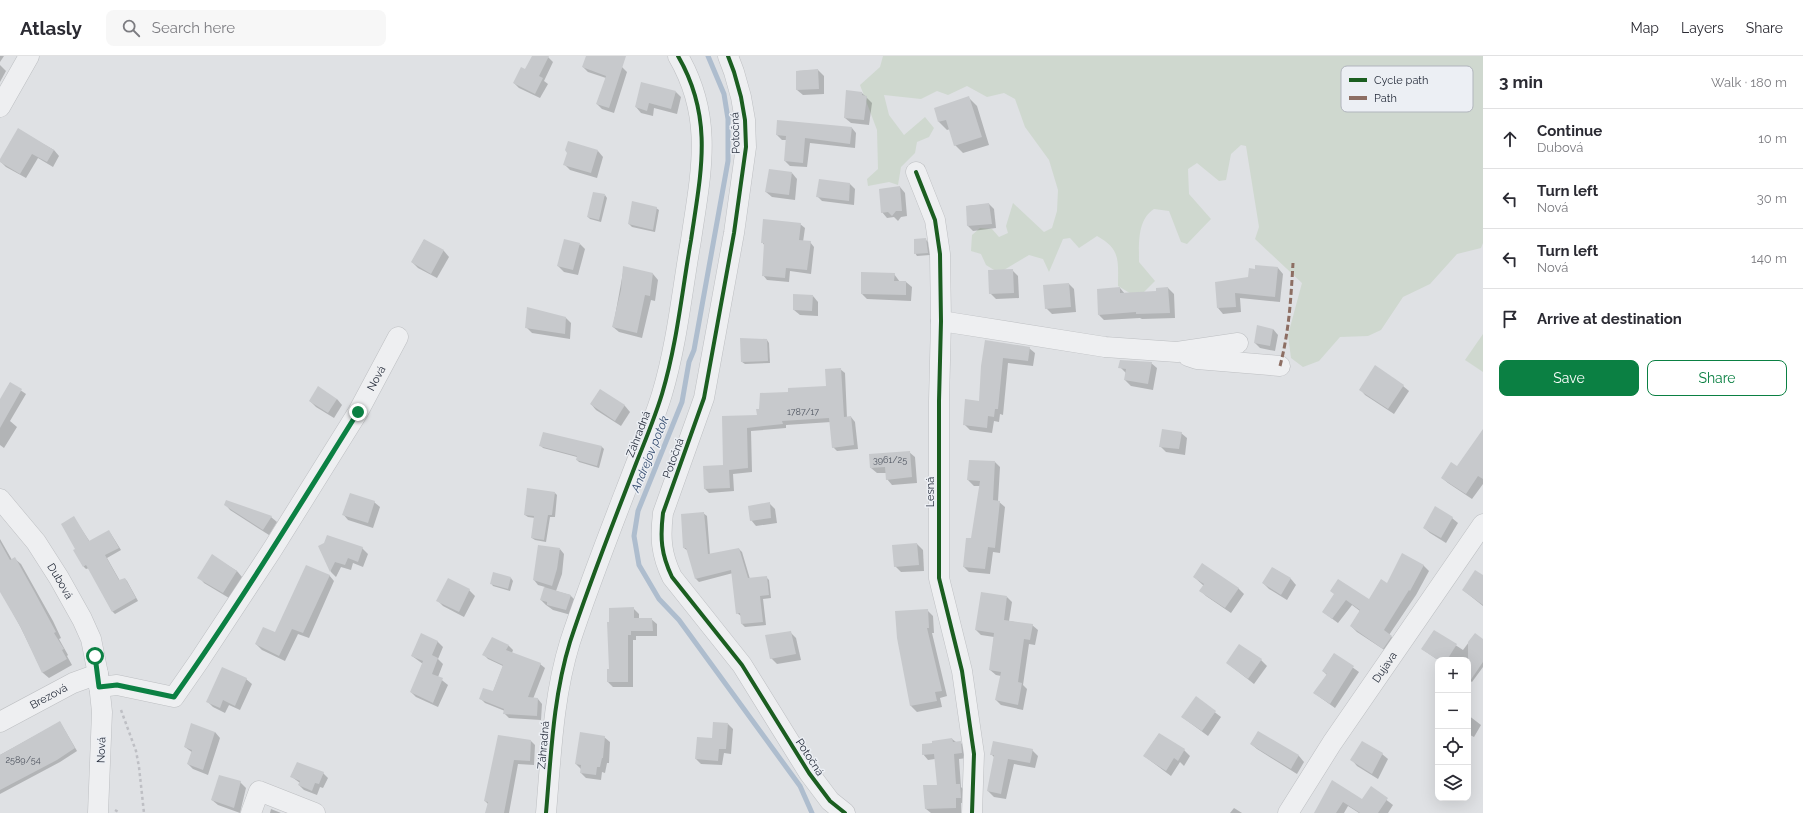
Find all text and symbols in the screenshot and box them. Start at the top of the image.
search box [106,10,386,46]
text: Atlasly [20,17,82,39]
icon: search [120,17,142,39]
text: Search here [152,19,235,37]
text: Map [1631,20,1659,36]
text: Layers [1681,20,1724,36]
text: Share [1746,20,1783,36]
legend [1341,66,1473,112]
text: 3 min [1499,72,1543,92]
text: Cycle path [1374,74,1428,87]
text: Walk · 180 m [1711,75,1787,90]
text: Path [1374,92,1397,105]
street label: Potočná [728,112,743,154]
text: Continue [1537,122,1602,140]
icon: ahead [1499,128,1521,150]
text: 10 m [1758,131,1787,146]
text: Dubová [1537,140,1583,155]
text: Turn left [1537,182,1598,200]
icon: left [1499,188,1521,210]
text: 30 m [1757,191,1787,206]
text: Nová [1537,200,1568,215]
text: Turn left [1537,242,1598,260]
icon: left [1499,248,1521,270]
text: 140 m [1751,251,1787,266]
text: Nová [1537,260,1568,275]
icon: arrive [1499,308,1521,330]
text: Arrive at destination [1537,310,1682,328]
button: Save [1499,360,1639,396]
button: Share [1647,360,1787,396]
street label: Nová [365,364,388,393]
route end [349,403,367,421]
house number: 1787/17 [787,407,819,417]
street label: Záhradná [624,409,653,459]
water label: Andrejov potok [628,413,672,495]
street label: Potočná [660,436,687,480]
house number: 3961/25 [873,455,907,465]
street label: Lesná [924,477,937,507]
street label: Dubová [44,561,75,601]
route start [86,647,104,665]
street label: Dujava [1370,649,1400,685]
map controls [1435,657,1471,801]
button: + [1435,657,1471,693]
street label: Brezová [28,681,70,712]
button: − [1435,693,1471,729]
street label: Záhradná [535,720,552,770]
button: locate [1435,729,1471,765]
street label: Potočná [793,736,826,778]
street label: Nová [95,737,108,763]
house number: 2589/54 [5,755,41,765]
button: layers [1435,765,1471,801]

